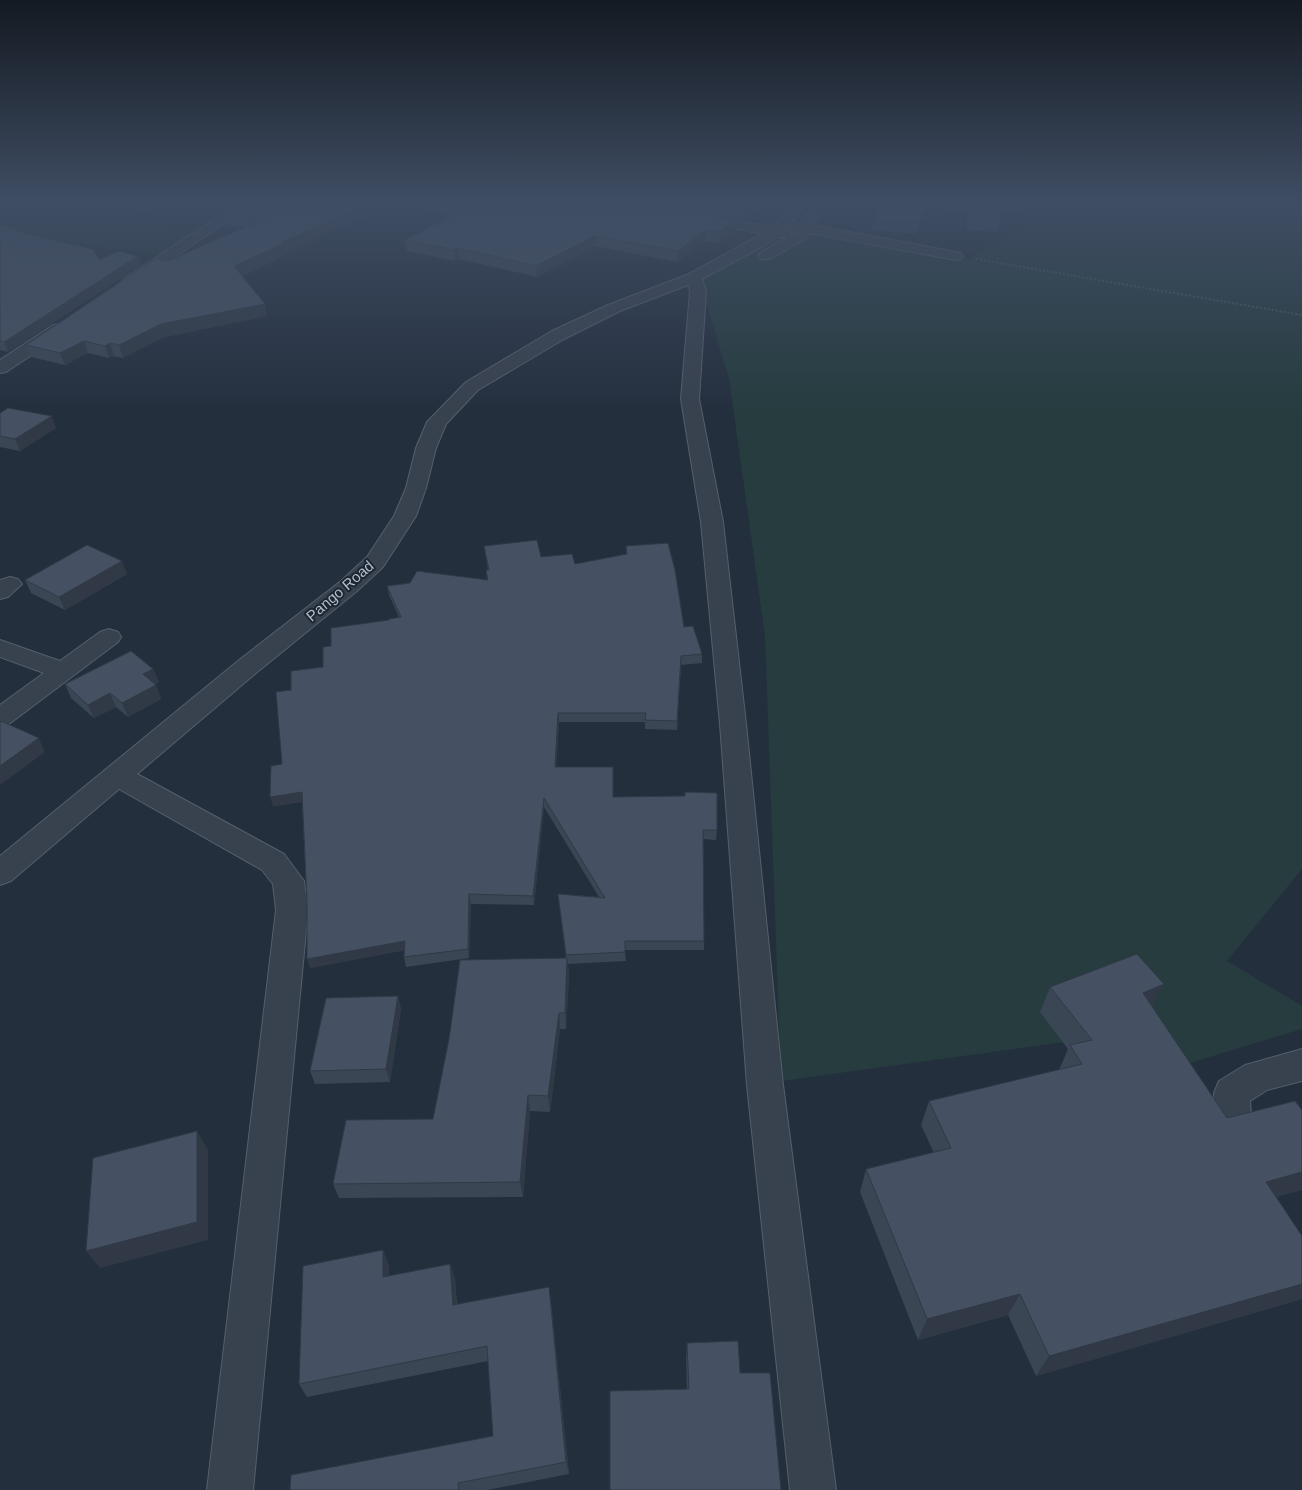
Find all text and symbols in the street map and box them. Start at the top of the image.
street label: Pango Road [303,557,377,624]

